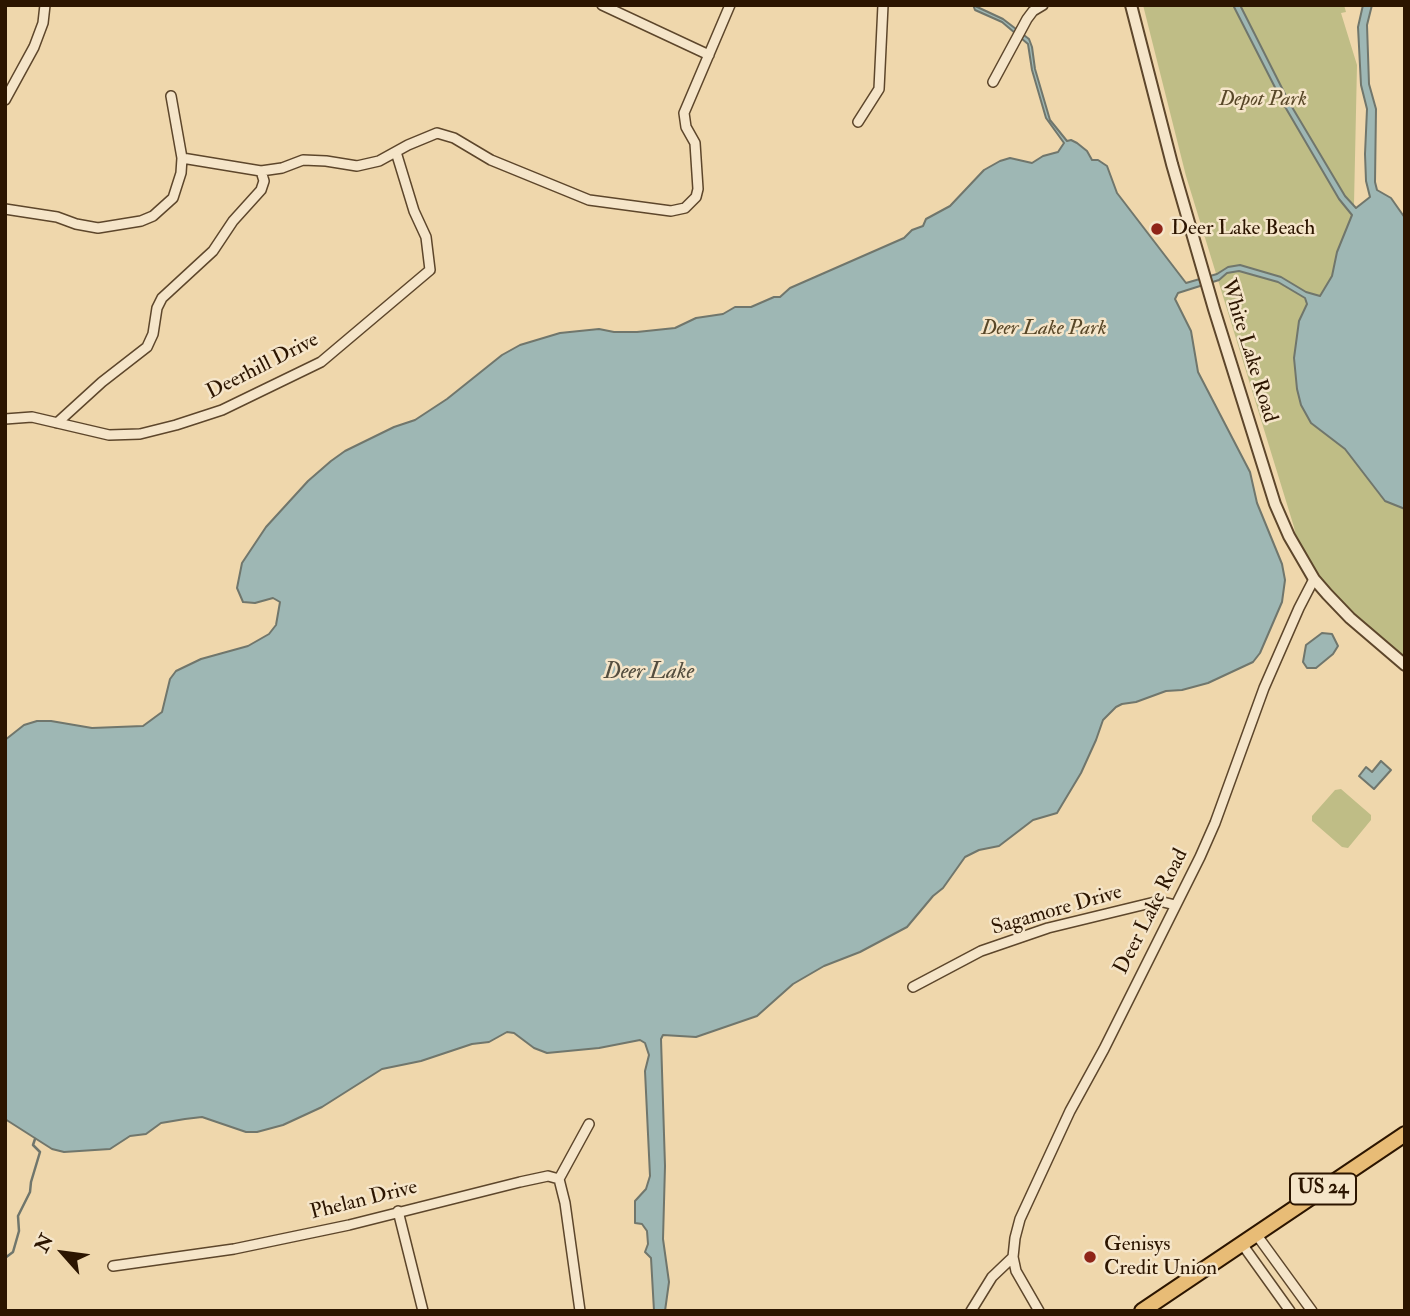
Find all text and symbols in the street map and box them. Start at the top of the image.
park label: Depot Park [1219,87,1307,113]
place label: Deer Lake Beach [1171,216,1315,242]
marker: Deer Lake Beach [1149,221,1165,237]
street label: White Lake Road [1214,276,1282,426]
park label: Deer Lake Park [981,316,1107,342]
street label: Deerhill Drive [203,328,323,406]
water label: Deer Lake [604,659,694,687]
street label: Deer Lake Road [1110,845,1194,979]
street label: Sagamore Drive [989,880,1125,942]
road number: US 24 [1290,1174,1356,1204]
street label: Phelan Drive [308,1176,420,1226]
north arrow [28,1218,98,1288]
text: N [30,1230,59,1256]
place label: Genisys Credit Union [1104,1232,1217,1282]
marker: Genisys Credit Union [1082,1249,1098,1265]

